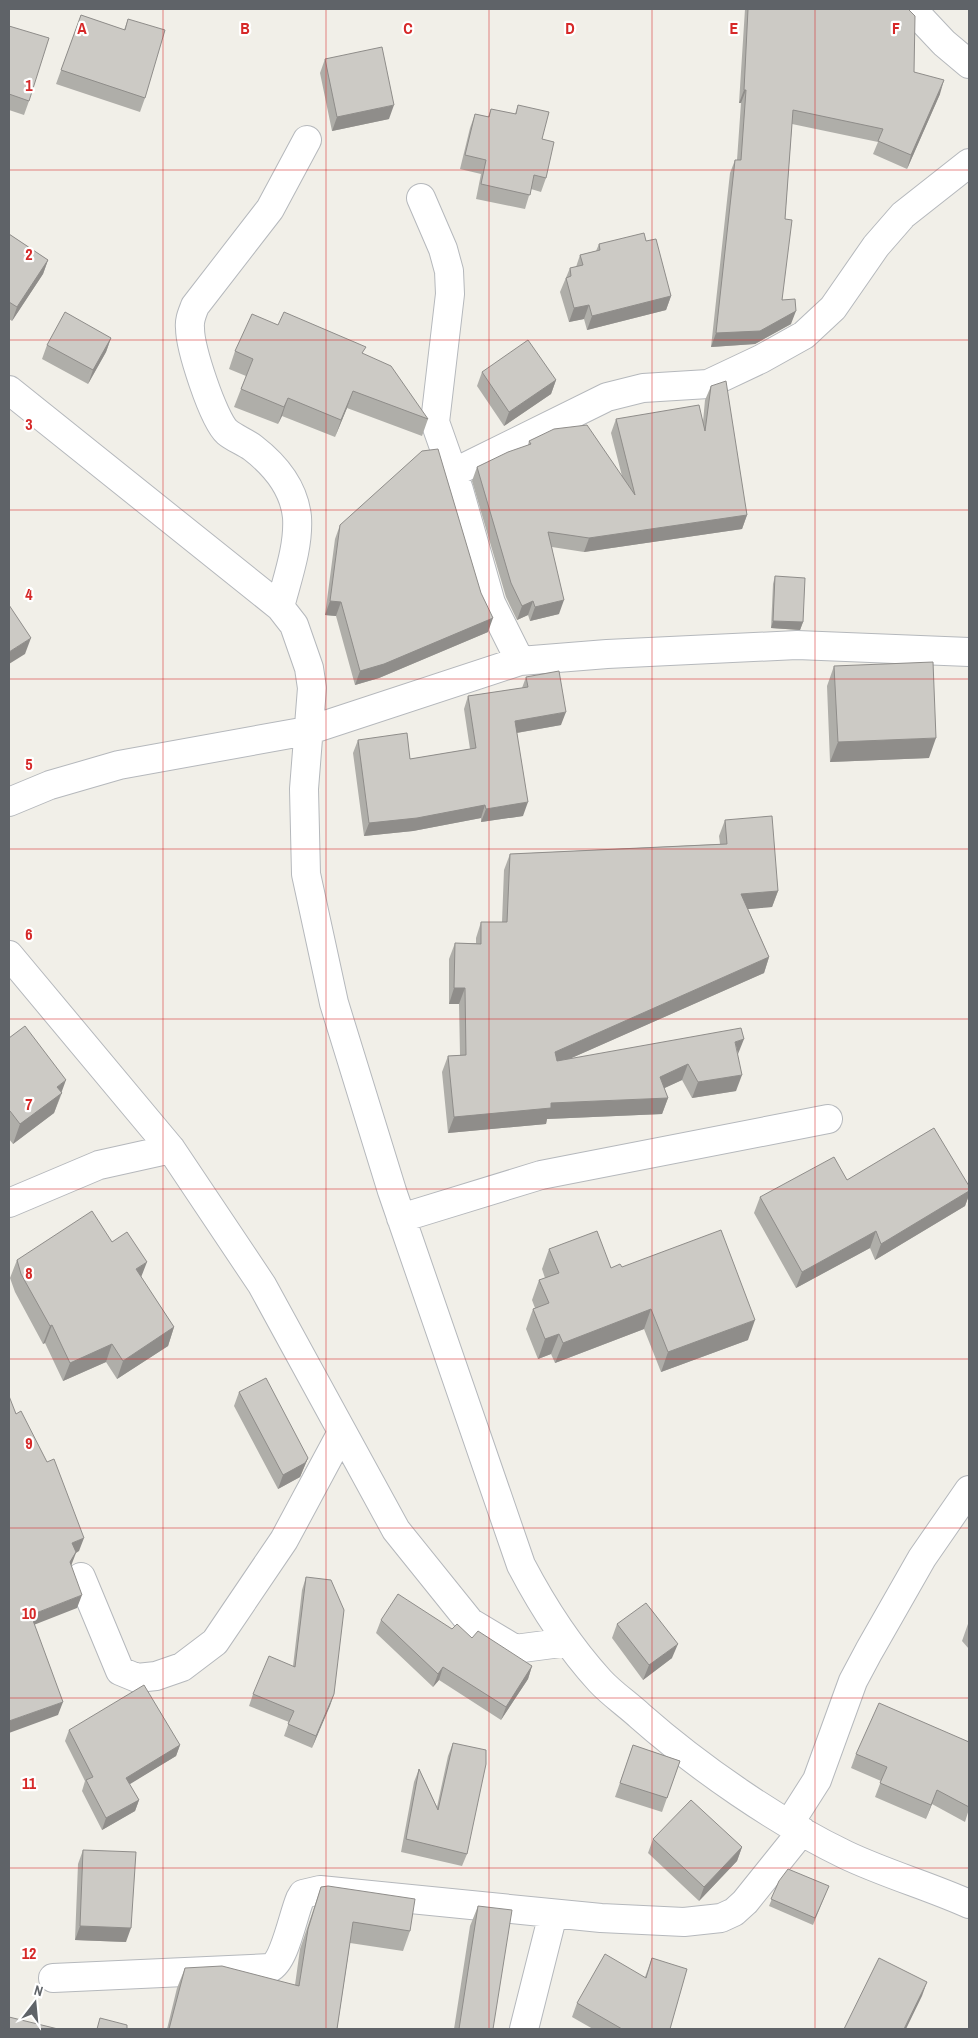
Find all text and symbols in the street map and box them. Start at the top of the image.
text: A [77,17,87,39]
text: B [240,17,250,39]
text: C [403,17,413,39]
text: D [565,17,575,39]
text: E [730,17,739,39]
text: F [892,17,900,39]
text: 1 [25,74,33,96]
text: 2 [25,243,33,265]
text: 3 [25,413,33,435]
text: 4 [25,583,33,605]
text: 5 [25,753,33,775]
text: 6 [25,923,33,945]
text: 7 [25,1093,33,1115]
text: 8 [25,1262,33,1284]
text: 9 [25,1432,33,1454]
text: 10 [22,1602,36,1624]
text: 11 [22,1772,37,1794]
text: 12 [22,1942,36,1964]
north arrow [10,1978,60,2028]
text: N [32,1981,45,2000]

